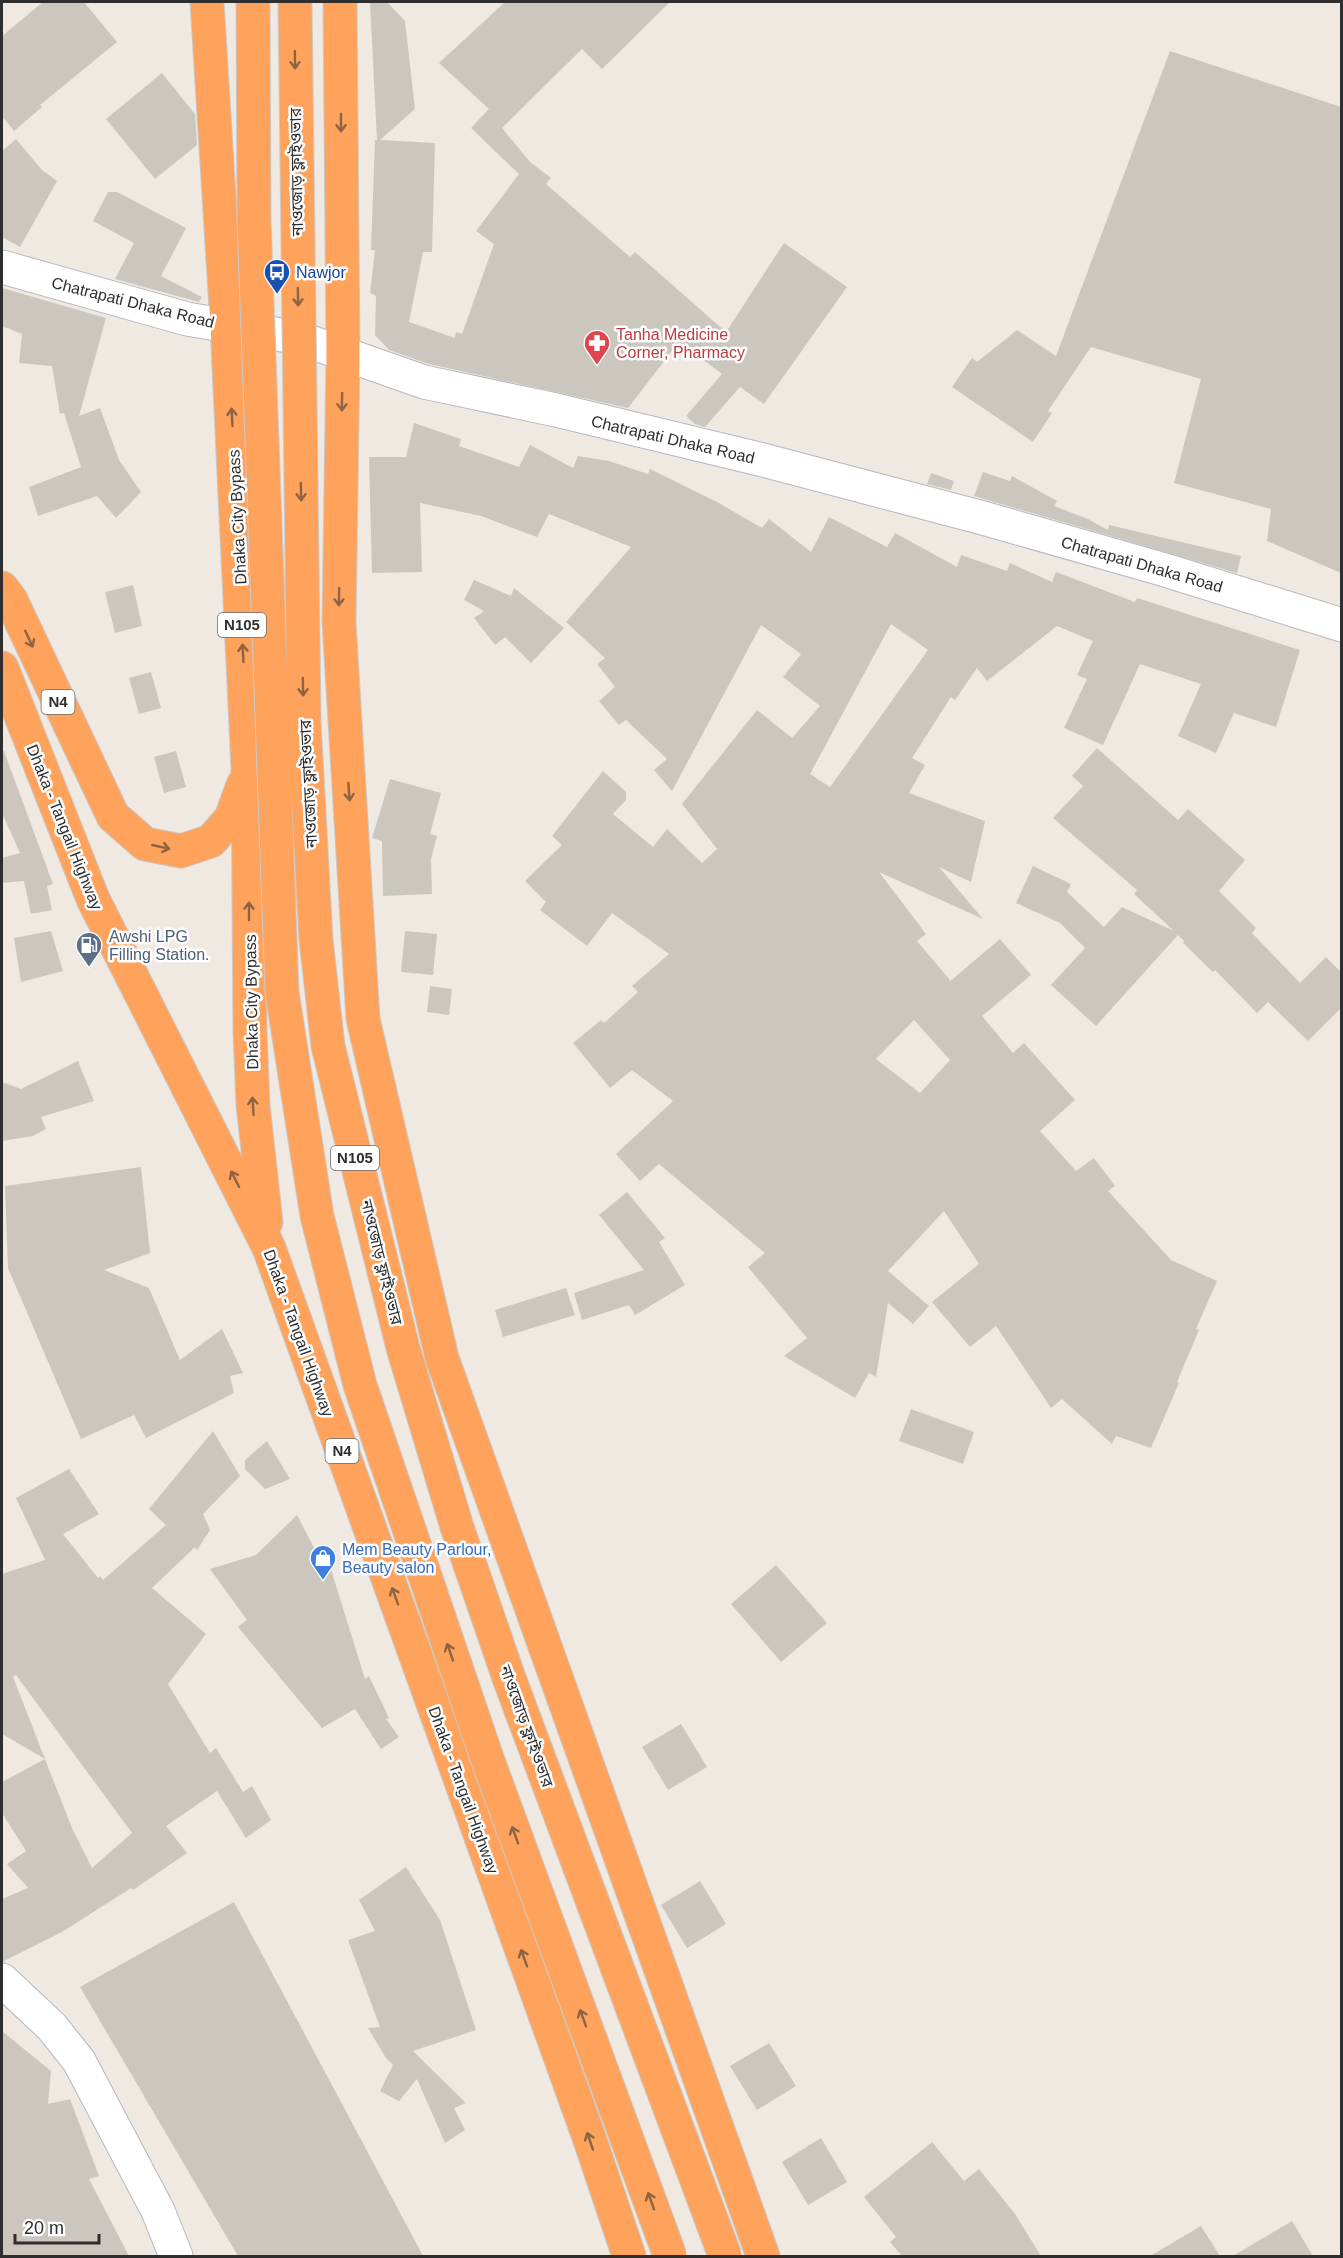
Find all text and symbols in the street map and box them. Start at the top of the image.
one-way arrow [289,49,301,69]
street label: নাওজোড় ফ্লাইওভার [286,107,306,237]
one-way arrow [335,112,347,132]
bus stop icon: Nawjor [262,257,292,295]
place label: Nawjor [296,264,346,281]
street label: Chatrapati Dhaka Road [50,274,216,331]
one-way arrow [292,286,304,306]
place label: Tanha Medicine Corner, Pharmacy [616,326,745,361]
pharmacy icon: Tanha Medicine Corner, Pharmacy [582,328,612,366]
one-way arrow [336,391,348,411]
one-way arrow [226,407,237,427]
street label: Chatrapati Dhaka Road [590,412,756,467]
street label: Dhaka City Bypass [225,449,250,585]
one-way arrow [295,481,307,501]
street label: Chatrapati Dhaka Road [1059,533,1225,596]
one-way arrow [333,586,345,606]
road number: N105 [218,613,266,637]
one-way arrow [24,630,36,648]
one-way arrow [237,644,248,664]
one-way arrow [298,676,309,696]
road number: N4 [42,690,74,714]
street label: নাওজোড় ফ্লাইওভার [296,719,320,850]
street label: Dhaka - Tangail Highway [24,742,106,912]
one-way arrow [344,781,355,801]
one-way arrow [151,842,171,853]
one-way arrow [243,902,255,922]
place label: Awshi LPG Filling Station. [109,928,210,963]
fuel station icon: Awshi LPG Filling Station. [74,930,104,968]
street label: Dhaka City Bypass [242,934,261,1070]
one-way arrow [248,1097,259,1117]
road number: N105 [331,1146,379,1170]
one-way arrow [229,1171,240,1189]
street label: নাওজোড় ফ্লাইওভার [357,1197,406,1327]
street label: Dhaka - Tangail Highway [260,1247,337,1419]
road number: N4 [326,1439,358,1463]
place label: Mem Beauty Parlour, Beauty salon [342,1541,491,1576]
shop icon: Mem Beauty Parlour, Beauty salon [308,1543,338,1581]
one-way arrow [388,1587,399,1606]
one-way arrow [444,1643,455,1661]
street label: নাওজোড় ফ্লাইওভার [496,1662,558,1790]
street label: Dhaka - Tangail Highway [425,1704,502,1876]
one-way arrow [509,1827,520,1845]
one-way arrow [518,1949,529,1968]
one-way arrow [577,2009,588,2028]
one-way arrow [584,2132,595,2151]
one-way arrow [644,2192,655,2211]
scale bar [15,2207,99,2245]
text: 20 m [24,2218,64,2238]

